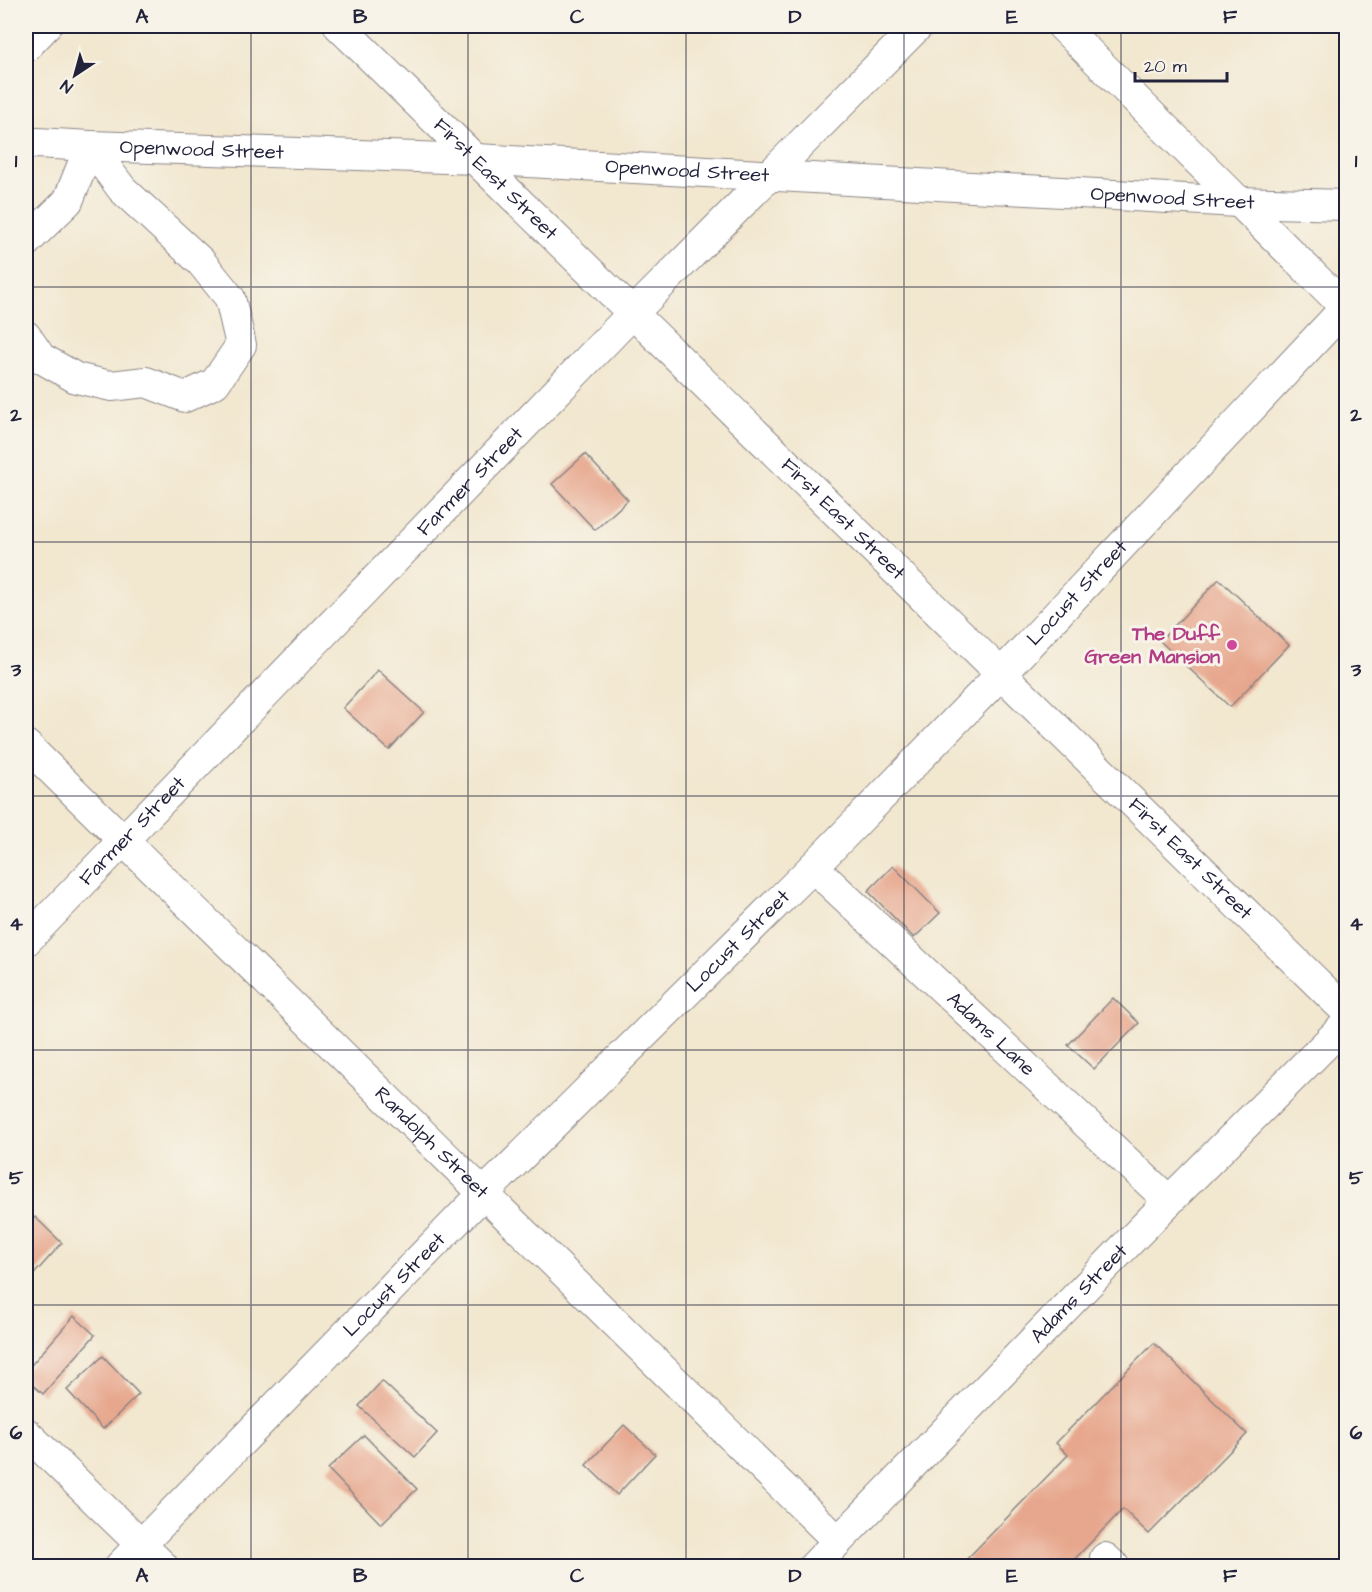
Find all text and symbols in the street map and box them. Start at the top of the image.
text: A [136,3,149,31]
text: B [353,3,368,31]
text: C [570,3,585,31]
text: D [789,3,802,31]
text: E [1006,3,1018,31]
text: F [1223,3,1238,31]
north arrow [45,45,105,105]
scale bar [1135,45,1226,83]
text: 20 m [1144,54,1187,79]
text: N [56,74,77,98]
street label: First East Street [427,112,564,246]
street label: Openwood Street [119,133,284,167]
text: 1 [15,147,18,175]
text: 1 [1355,147,1358,175]
street label: Openwood Street [605,152,770,190]
street label: Openwood Street [1090,180,1255,216]
text: 2 [9,401,22,429]
text: 2 [1349,401,1362,429]
street label: Farmer Street [411,421,530,542]
street label: First East Street [775,452,911,586]
street label: Locust Street [1020,534,1134,652]
place label: The Duff Green Mansion [1084,620,1221,671]
marker: The Duff Green Mansion [1225,638,1239,652]
text: 3 [10,656,22,684]
text: 3 [1350,656,1362,684]
street label: Farmer Street [73,770,192,892]
street label: First East Street [1122,791,1259,926]
street label: Locust Street [680,883,796,999]
text: 4 [9,910,23,938]
text: 4 [1349,910,1363,938]
street label: Adams Lane [941,985,1041,1083]
street label: Randolph Street [368,1080,495,1205]
text: 5 [9,1164,24,1192]
text: 5 [1349,1164,1364,1192]
street label: Locust Street [337,1226,452,1343]
street label: Adams Street [1024,1238,1134,1349]
text: 6 [10,1419,23,1447]
text: 6 [1350,1419,1363,1447]
text: A [136,1562,149,1590]
text: B [353,1562,368,1590]
text: C [570,1562,585,1590]
text: D [789,1562,802,1590]
text: E [1006,1562,1018,1590]
text: F [1223,1562,1238,1590]

